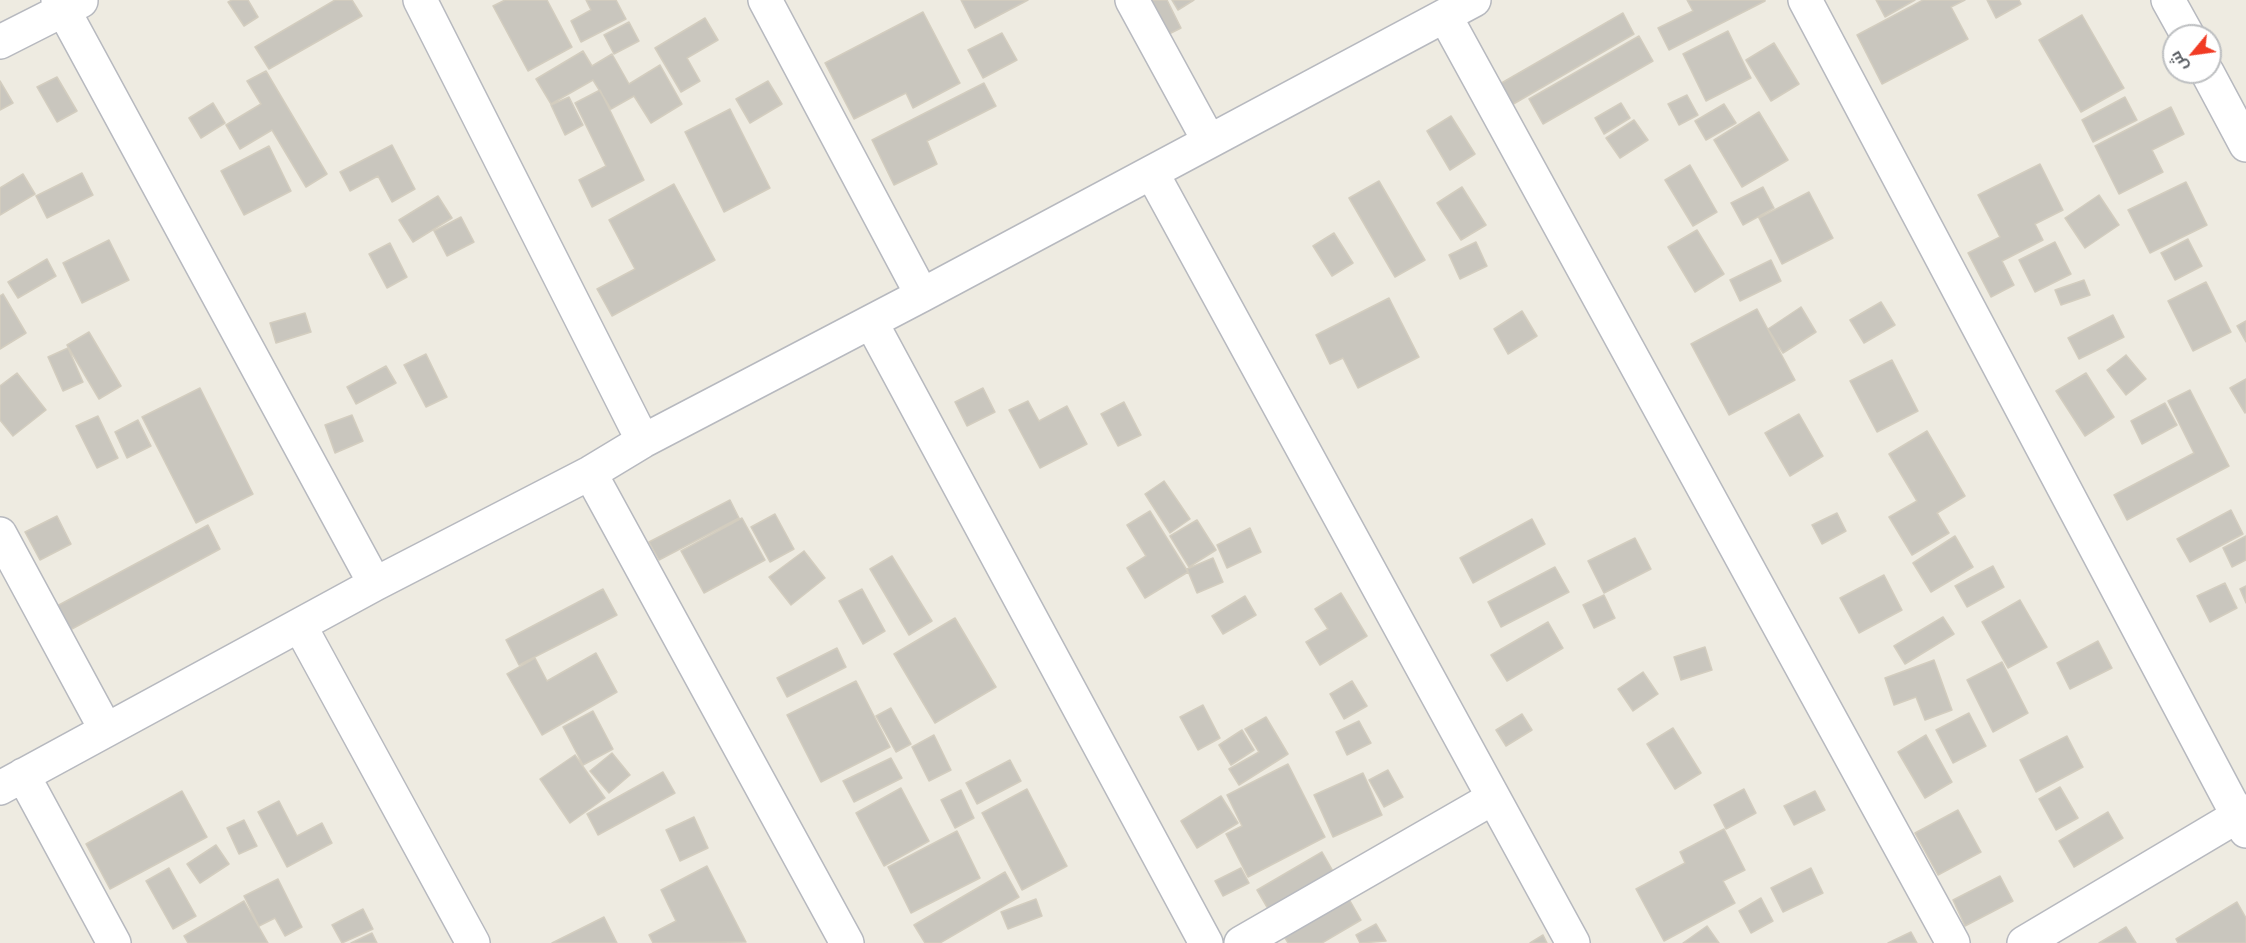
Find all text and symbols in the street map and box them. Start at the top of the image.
north arrow [2162,24,2222,84]
text: ش [2164,48,2192,76]

